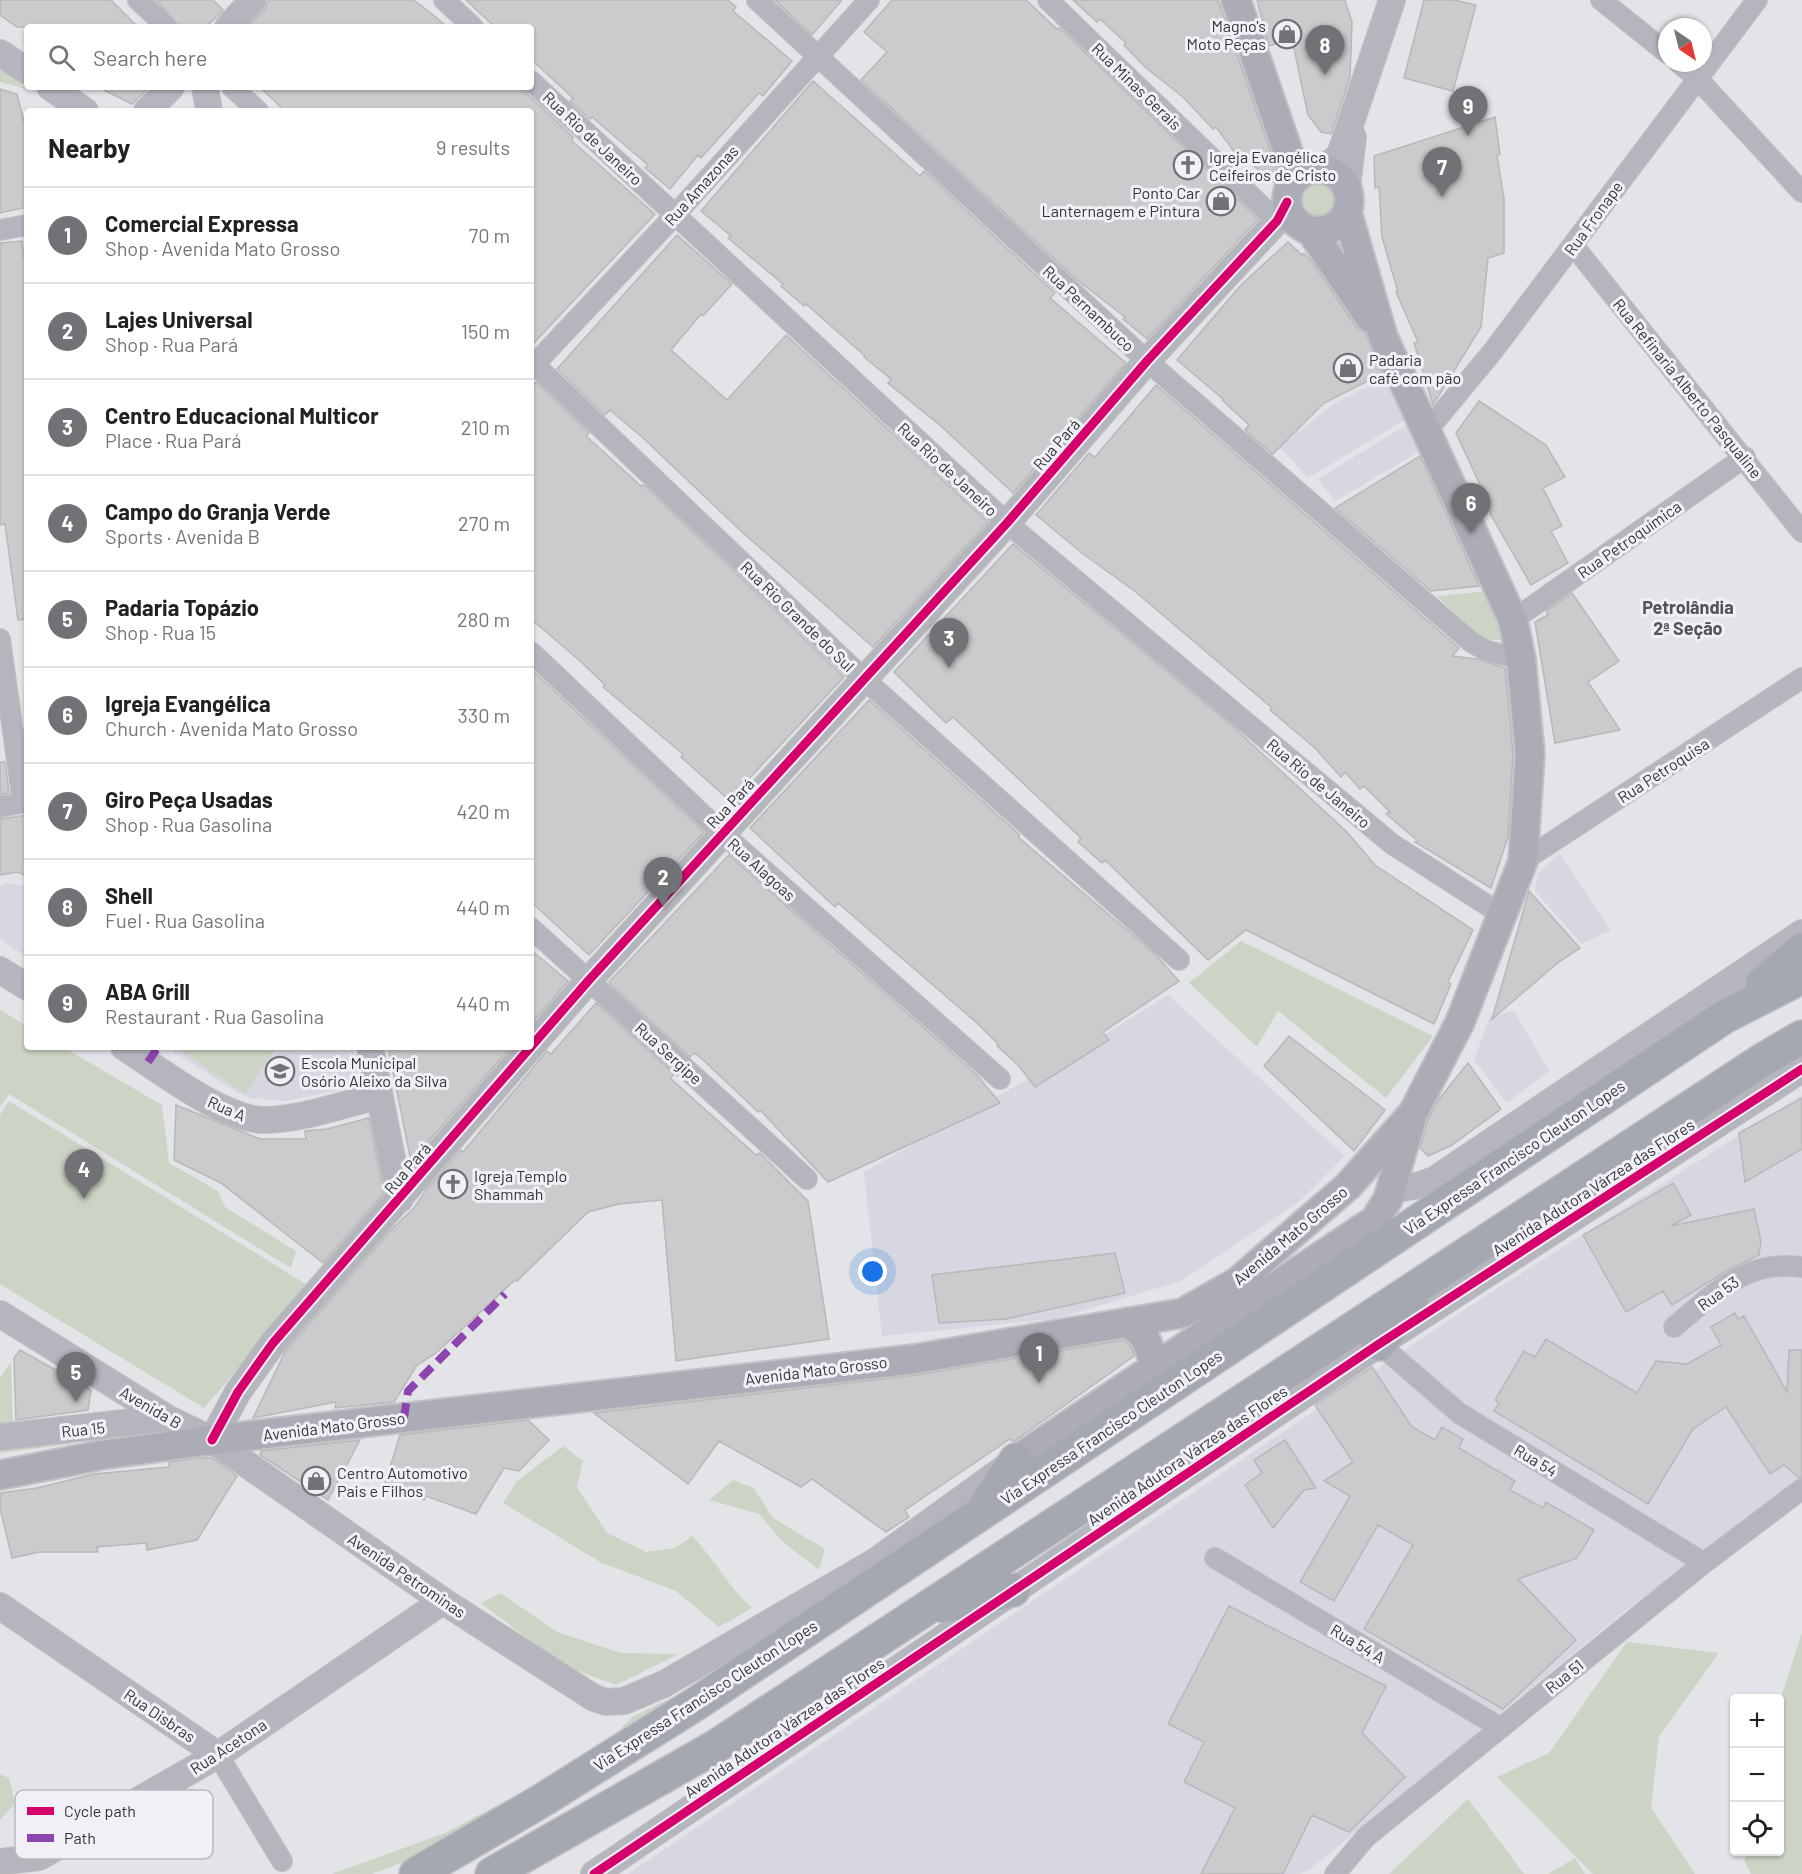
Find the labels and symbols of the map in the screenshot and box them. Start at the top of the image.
place label: Magno's Moto Peças [1187,16,1266,53]
shop icon: Magno's Moto Peças [1271,18,1303,50]
north arrow [1658,18,1712,72]
pin: 8 [1306,26,1344,75]
street label: Rua Minas Gerais [1088,39,1186,133]
pin: 9 [1448,86,1488,136]
street label: Rua Rio de Janeiro [539,87,647,189]
street label: Rua Amazonas [660,141,742,229]
place label: Igreja Evangélica Ceifeiros de Cristo [1209,147,1336,184]
pin: 7 [1422,148,1462,197]
church icon: Igreja Evangélica Ceifeiros de Cristo [1172,149,1204,181]
street label: Rua Fronape [1560,177,1626,259]
place label: Ponto Car Lanternagem e Pintura [1042,183,1200,220]
shop icon: Ponto Car Lanternagem e Pintura [1205,185,1237,217]
street label: Rua Pernambuco [1040,261,1138,355]
street label: Rua Refinaria Alberto Pasqualine [1610,294,1766,482]
place label: Padaria café com pão [1369,350,1461,387]
shop icon: Padaria café com pão [1332,352,1364,384]
street label: Rua Pará [1029,415,1083,473]
street label: Rua Rio de Janeiro [894,418,1002,520]
pin: 6 [1452,484,1490,533]
street label: Rua Petroquímica [1573,496,1685,582]
street label: Rua Rio Grande do Sul [737,557,859,675]
district label: Petrolândia 2ª Seção [1642,596,1734,639]
pin: 3 [930,618,968,668]
street label: Rua Petroquisa [1614,733,1712,807]
street label: Rua Rio de Janeiro [1263,734,1375,832]
street label: Rua Pará [702,774,758,832]
street label: Rua Alagoas [724,834,800,904]
pin: 2 [644,858,682,907]
street label: Rua Sergipe [632,1018,706,1088]
place label: Escola Municipal Osório Aleixo da Silva [301,1053,447,1090]
school or university icon: Escola Municipal Osório Aleixo da Silva [264,1055,296,1087]
street label: Via Expressa Francisco Cleuton Lopes [1400,1076,1628,1238]
street label: Rua A [205,1091,249,1125]
street label: Avenida Adutora Várzea das Flores [1488,1114,1698,1260]
street label: Rua Pará [380,1139,434,1197]
pin: 4 [64,1150,104,1199]
place label: Igreja Templo Shammah [474,1166,567,1203]
church icon: Igreja Templo Shammah [437,1168,469,1200]
street label: Avenida Mato Grosso [1229,1182,1351,1288]
your location [858,1257,887,1286]
street label: Rua 53 [1694,1272,1742,1314]
pin: 1 [1020,1334,1058,1383]
street label: Via Expressa Francisco Cleuton Lopes [997,1346,1225,1508]
pin: 5 [56,1352,96,1402]
street label: Avenida Mato Grosso [744,1352,888,1388]
street label: Avenida Adutora Várzea das Flores [1083,1381,1291,1529]
street label: Avenida B [117,1382,185,1432]
street label: Avenida Mato Grosso [262,1408,406,1444]
street label: Rua 15 [60,1417,106,1441]
street label: Rua 54 [1511,1440,1561,1480]
place label: Centro Automotivo Pais e Filhos [337,1463,468,1500]
shop icon: Centro Automotivo Pais e Filhos [300,1465,332,1497]
street label: Avenida Petrominas [345,1529,469,1621]
street label: Via Expressa Francisco Cleuton Lopes [590,1616,820,1774]
street label: Rua 54 A [1328,1619,1389,1667]
street label: Avenida Adutora Várzea das Flores [680,1653,888,1801]
street label: Rua 51 [1541,1655,1587,1697]
street label: Rua Disbras [121,1684,199,1746]
street label: Rua Acetona [186,1714,270,1778]
legend [15,1790,213,1859]
text: Cycle path [64,1801,136,1820]
text: Path [64,1828,96,1847]

